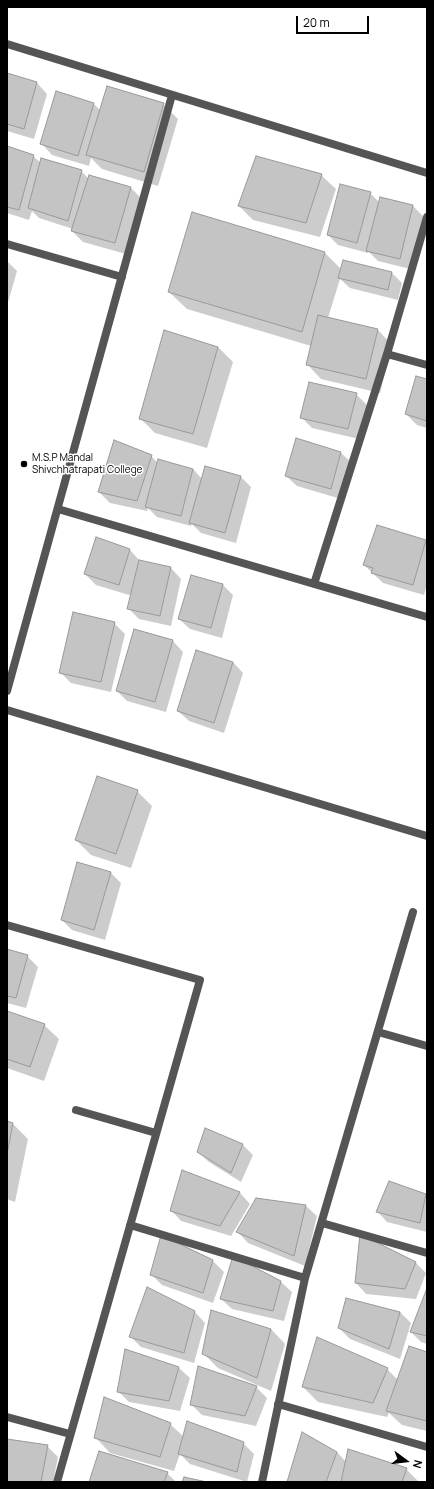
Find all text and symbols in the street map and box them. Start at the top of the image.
scale bar [298,8,371,34]
text: 20 m [303,14,330,31]
place label: M.S.P Mandal Shivchhatrapati College [32,452,142,476]
marker: M.S.P Mandal Shivchhatrapati College [19,459,29,469]
north arrow [386,1441,426,1481]
text: N [410,1458,426,1470]

